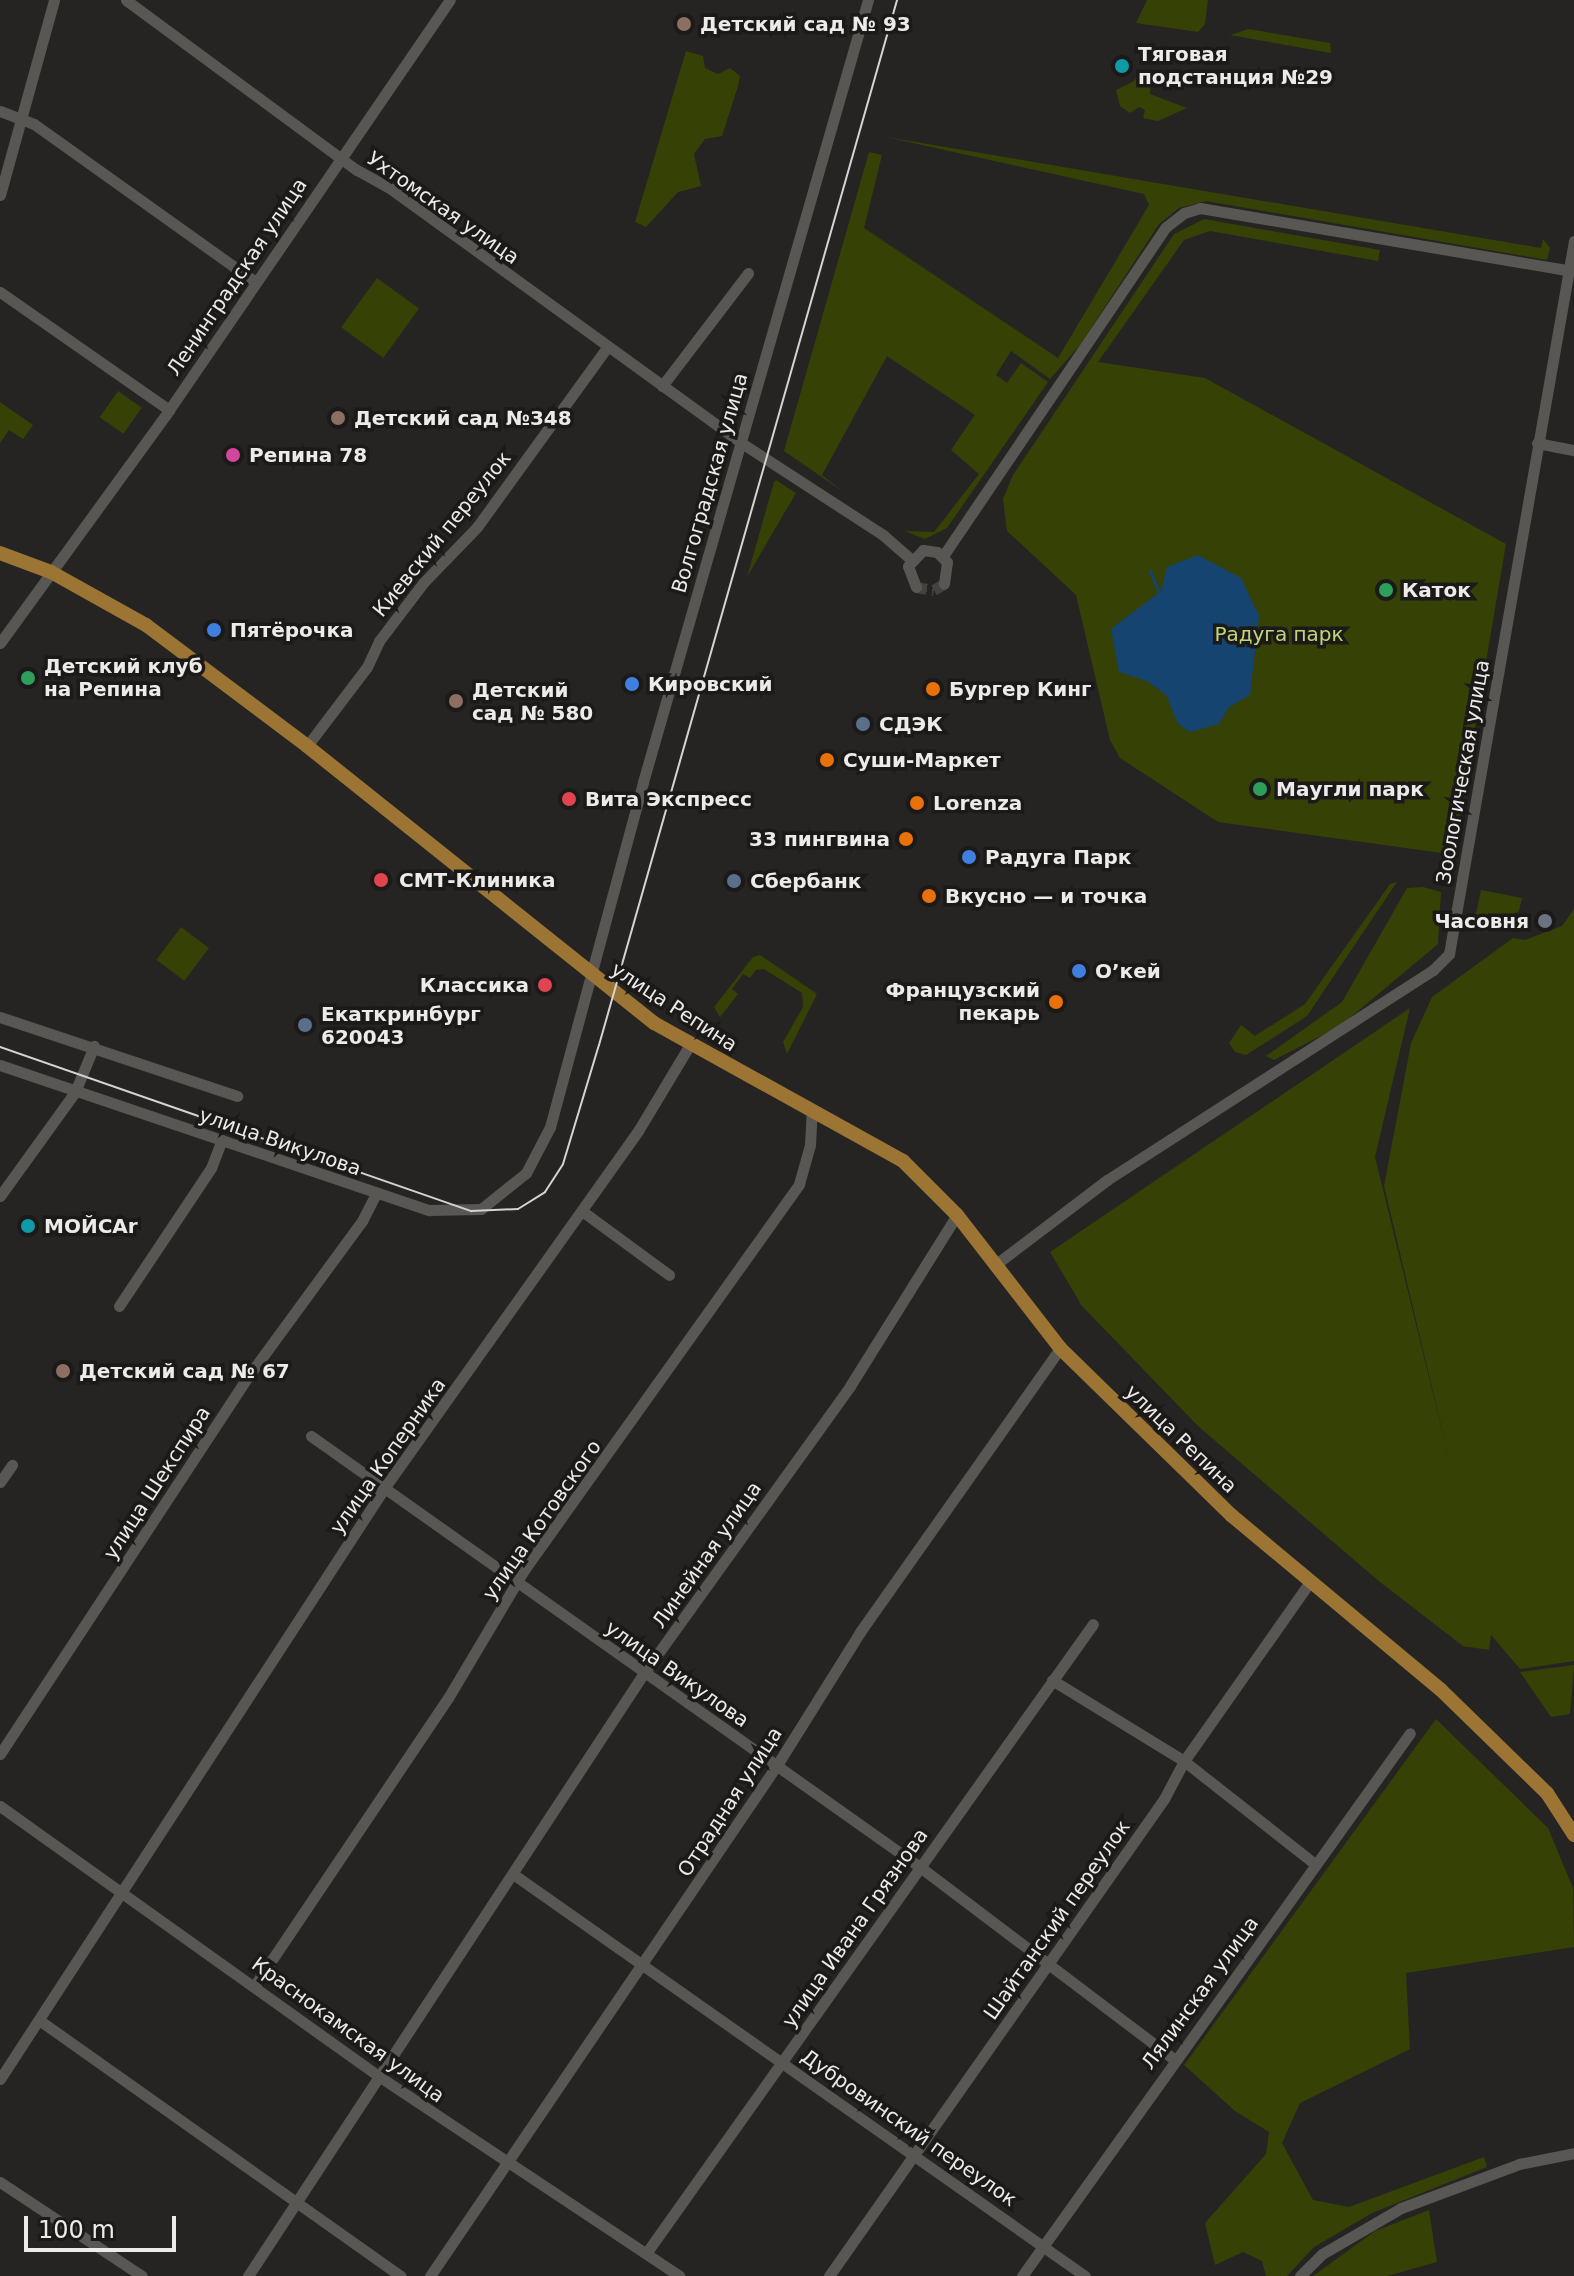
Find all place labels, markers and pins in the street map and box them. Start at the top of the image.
place label: Детский сад № 93 [700,12,911,36]
marker: Детский сад № 93 [675,15,693,33]
place label: Тяговая подстанция №29 [1138,42,1333,89]
marker: Тяговая подстанция №29 [1113,57,1131,75]
place label: Детский сад №348 [354,406,572,430]
marker: Детский сад №348 [329,409,347,427]
place label: Репина 78 [249,443,367,467]
marker: Репина 78 [224,446,242,464]
place label: Каток [1402,578,1471,602]
marker: Каток [1377,581,1395,599]
place label: Пятёрочка [230,618,354,642]
marker: Пятёрочка [205,621,223,639]
place label: Детский клуб на Репина [44,654,203,701]
marker: Детский клуб на Репина [19,669,37,687]
place label: Кировский [648,672,773,696]
marker: Кировский [623,675,641,693]
place label: Бургер Кинг [949,677,1092,701]
place label: Детский сад № 580 [472,678,593,725]
marker: Бургер Кинг [924,680,942,698]
marker: Детский сад № 580 [447,692,465,710]
place label: СДЭК [879,712,943,736]
marker: СДЭК [854,715,872,733]
place label: Суши-Маркет [843,748,1001,772]
marker: Суши-Маркет [818,751,836,769]
place label: Маугли парк [1276,777,1424,801]
marker: Маугли парк [1251,780,1269,798]
place label: Вита Экспресс [585,787,752,811]
marker: Вита Экспресс [560,790,578,808]
place label: Lorenza [933,791,1022,815]
marker: Lorenza [908,794,926,812]
place label: 33 пингвина [749,827,890,851]
marker: 33 пингвина [897,830,915,848]
place label: Радуга Парк [985,845,1131,869]
marker: Радуга Парк [960,848,978,866]
place label: СМТ-Клиника [399,868,555,892]
marker: СМТ-Клиника [370,869,392,891]
place label: Сбербанк [750,869,861,893]
marker: Сбербанк [725,872,743,890]
place label: Вкусно — и точка [945,884,1147,908]
marker: Вкусно — и точка [920,887,938,905]
place label: Часовня [1434,909,1529,933]
marker: Часовня [1536,912,1554,930]
place label: О’кей [1095,959,1161,983]
marker: О’кей [1070,962,1088,980]
place label: Классика [420,973,529,997]
marker: Классика [536,976,554,994]
place label: Французский пекарь [886,978,1040,1025]
marker: Французский пекарь [1047,993,1065,1011]
place label: Екаткринбург 620043 [321,1002,481,1049]
marker: Екаткринбург 620043 [296,1016,314,1034]
place label: МОЙCAr [44,1214,138,1238]
marker: МОЙCAr [19,1217,37,1235]
place label: Детский сад № 67 [79,1359,290,1383]
marker: Детский сад № 67 [54,1362,72,1380]

